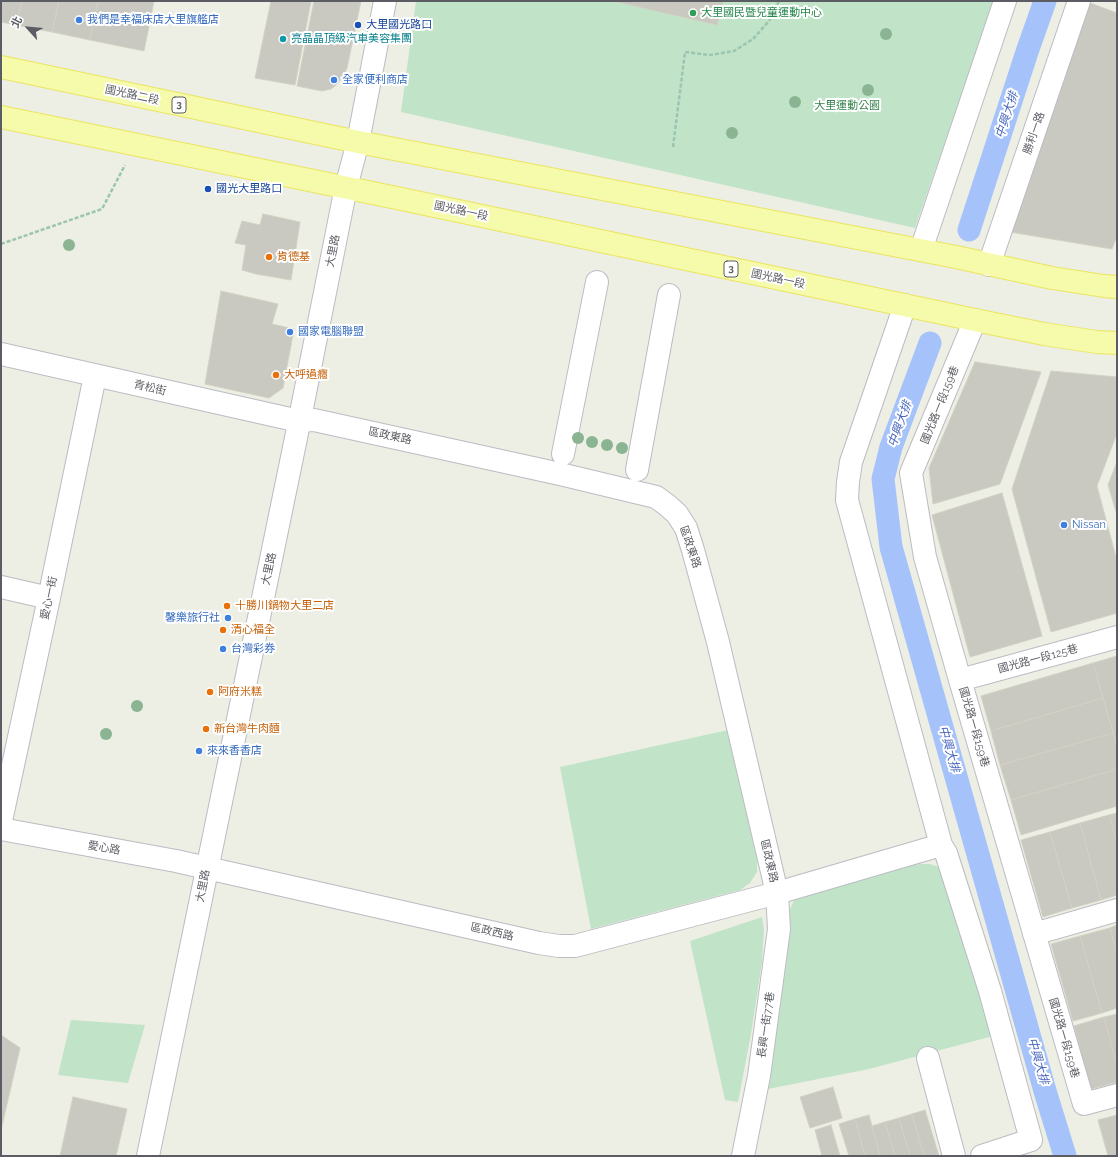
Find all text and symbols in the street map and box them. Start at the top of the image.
place label: 大里國民暨兒童運動中心 [701,6,822,20]
north arrow [8,8,48,48]
marker: 大里國民暨兒童運動中心 [688,8,698,18]
place label: 我們是幸福床店大里旗艦店 [87,13,219,27]
text: 北 [9,14,25,30]
marker: 我們是幸福床店大里旗艦店 [74,15,84,25]
place label: 大里國光路口 [366,18,432,32]
marker: 大里國光路口 [353,20,363,30]
place label: 亮晶晶頂級汽車美容集團 [291,32,412,46]
marker: 亮晶晶頂級汽車美容集團 [278,34,288,44]
place label: 全家便利商店 [342,73,408,87]
marker: 全家便利商店 [329,75,339,85]
street label: 國光路二段 [104,83,160,107]
water label: 中興大排 [993,90,1021,140]
road number: 3 [172,97,186,113]
park label: 大里運動公園 [814,99,880,113]
street label: 勝利一路 [1021,110,1047,156]
place label: 國光大里路口 [216,182,282,196]
marker: 國光大里路口 [203,184,213,194]
street label: 國光路一段 [433,199,489,223]
street label: 大里路 [323,234,343,268]
place label: 肯德基 [277,250,310,264]
marker: 肯德基 [264,252,274,262]
road number: 3 [724,261,738,277]
street label: 國光路一段 [750,267,806,291]
place label: 國家電腦聯盟 [298,325,364,339]
marker: 國家電腦聯盟 [285,327,295,337]
street label: 國光路一段159巷 [918,364,962,446]
place label: 大呼過癮 [284,368,328,382]
marker: 大呼過癮 [271,370,281,380]
street label: 青松街 [132,378,168,398]
water label: 中興大排 [885,399,915,449]
street label: 區政東路 [367,425,413,447]
place label: Nissan [1072,518,1106,532]
marker: Nissan [1059,520,1069,530]
street label: 區政東路 [677,524,703,570]
street label: 大里路 [259,551,279,587]
street label: 愛心一街 [38,575,60,621]
place label: 十勝川鍋物大里二店 [235,599,334,613]
marker: 十勝川鍋物大里二店 [222,601,232,611]
place label: 馨樂旅行社 [165,611,220,625]
marker: 馨樂旅行社 [223,613,233,623]
place label: 清心福全 [231,623,275,637]
marker: 清心福全 [218,625,228,635]
place label: 台灣彩券 [231,642,275,656]
street label: 國光路一段125巷 [996,642,1080,676]
marker: 台灣彩券 [218,644,228,654]
place label: 阿府米糕 [218,685,262,699]
street label: 國光路一段159巷 [956,685,992,769]
marker: 阿府米糕 [205,687,215,697]
place label: 新台灣牛肉麵 [214,722,280,736]
marker: 新台灣牛肉麵 [201,724,211,734]
water label: 中興大排 [935,724,963,774]
place label: 來來香香店 [207,744,262,758]
marker: 來來香香店 [194,746,204,756]
street label: 區政東路 [758,838,780,884]
street label: 愛心路 [87,839,121,857]
street label: 大里路 [193,869,213,903]
street label: 區政西路 [469,921,515,943]
street label: 長興一街77巷 [755,991,777,1059]
street label: 國光路一段159巷 [1046,996,1082,1080]
water label: 中興大排 [1024,1036,1052,1086]

